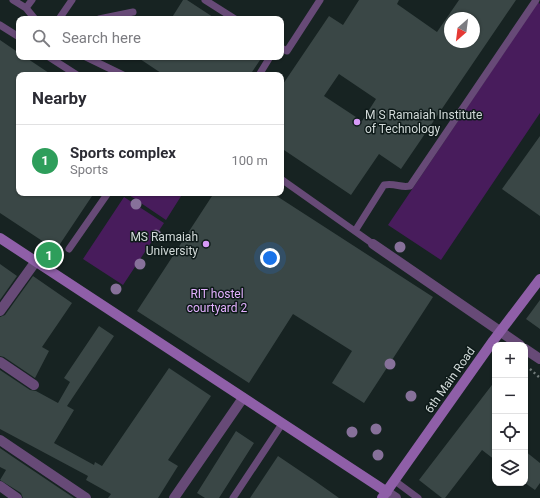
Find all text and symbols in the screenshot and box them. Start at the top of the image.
north arrow [444,12,480,48]
search box [16,16,284,60]
icon: search [30,27,52,49]
text: Search here [62,29,141,47]
text: Nearby [32,88,87,108]
place label: M S Ramaiah Institute of Technology [365,108,482,136]
marker: M S Ramaiah Institute of Technology [352,117,362,127]
text: Sports complex [70,144,176,162]
text: 1 [41,153,49,168]
text: 100 m [231,153,268,168]
text: Sports [70,162,108,177]
place label: MS Ramaiah University [130,230,198,258]
marker: MS Ramaiah University [201,239,211,249]
pin: 1 [36,240,62,270]
your location [260,248,280,268]
park label: RIT hostel courtyard 2 [187,287,248,315]
map controls [492,342,528,486]
button: + [492,342,528,378]
street label: 6th Main Road [422,344,478,416]
button: − [492,378,528,414]
button: locate [492,414,528,450]
button: layers [492,450,528,486]

